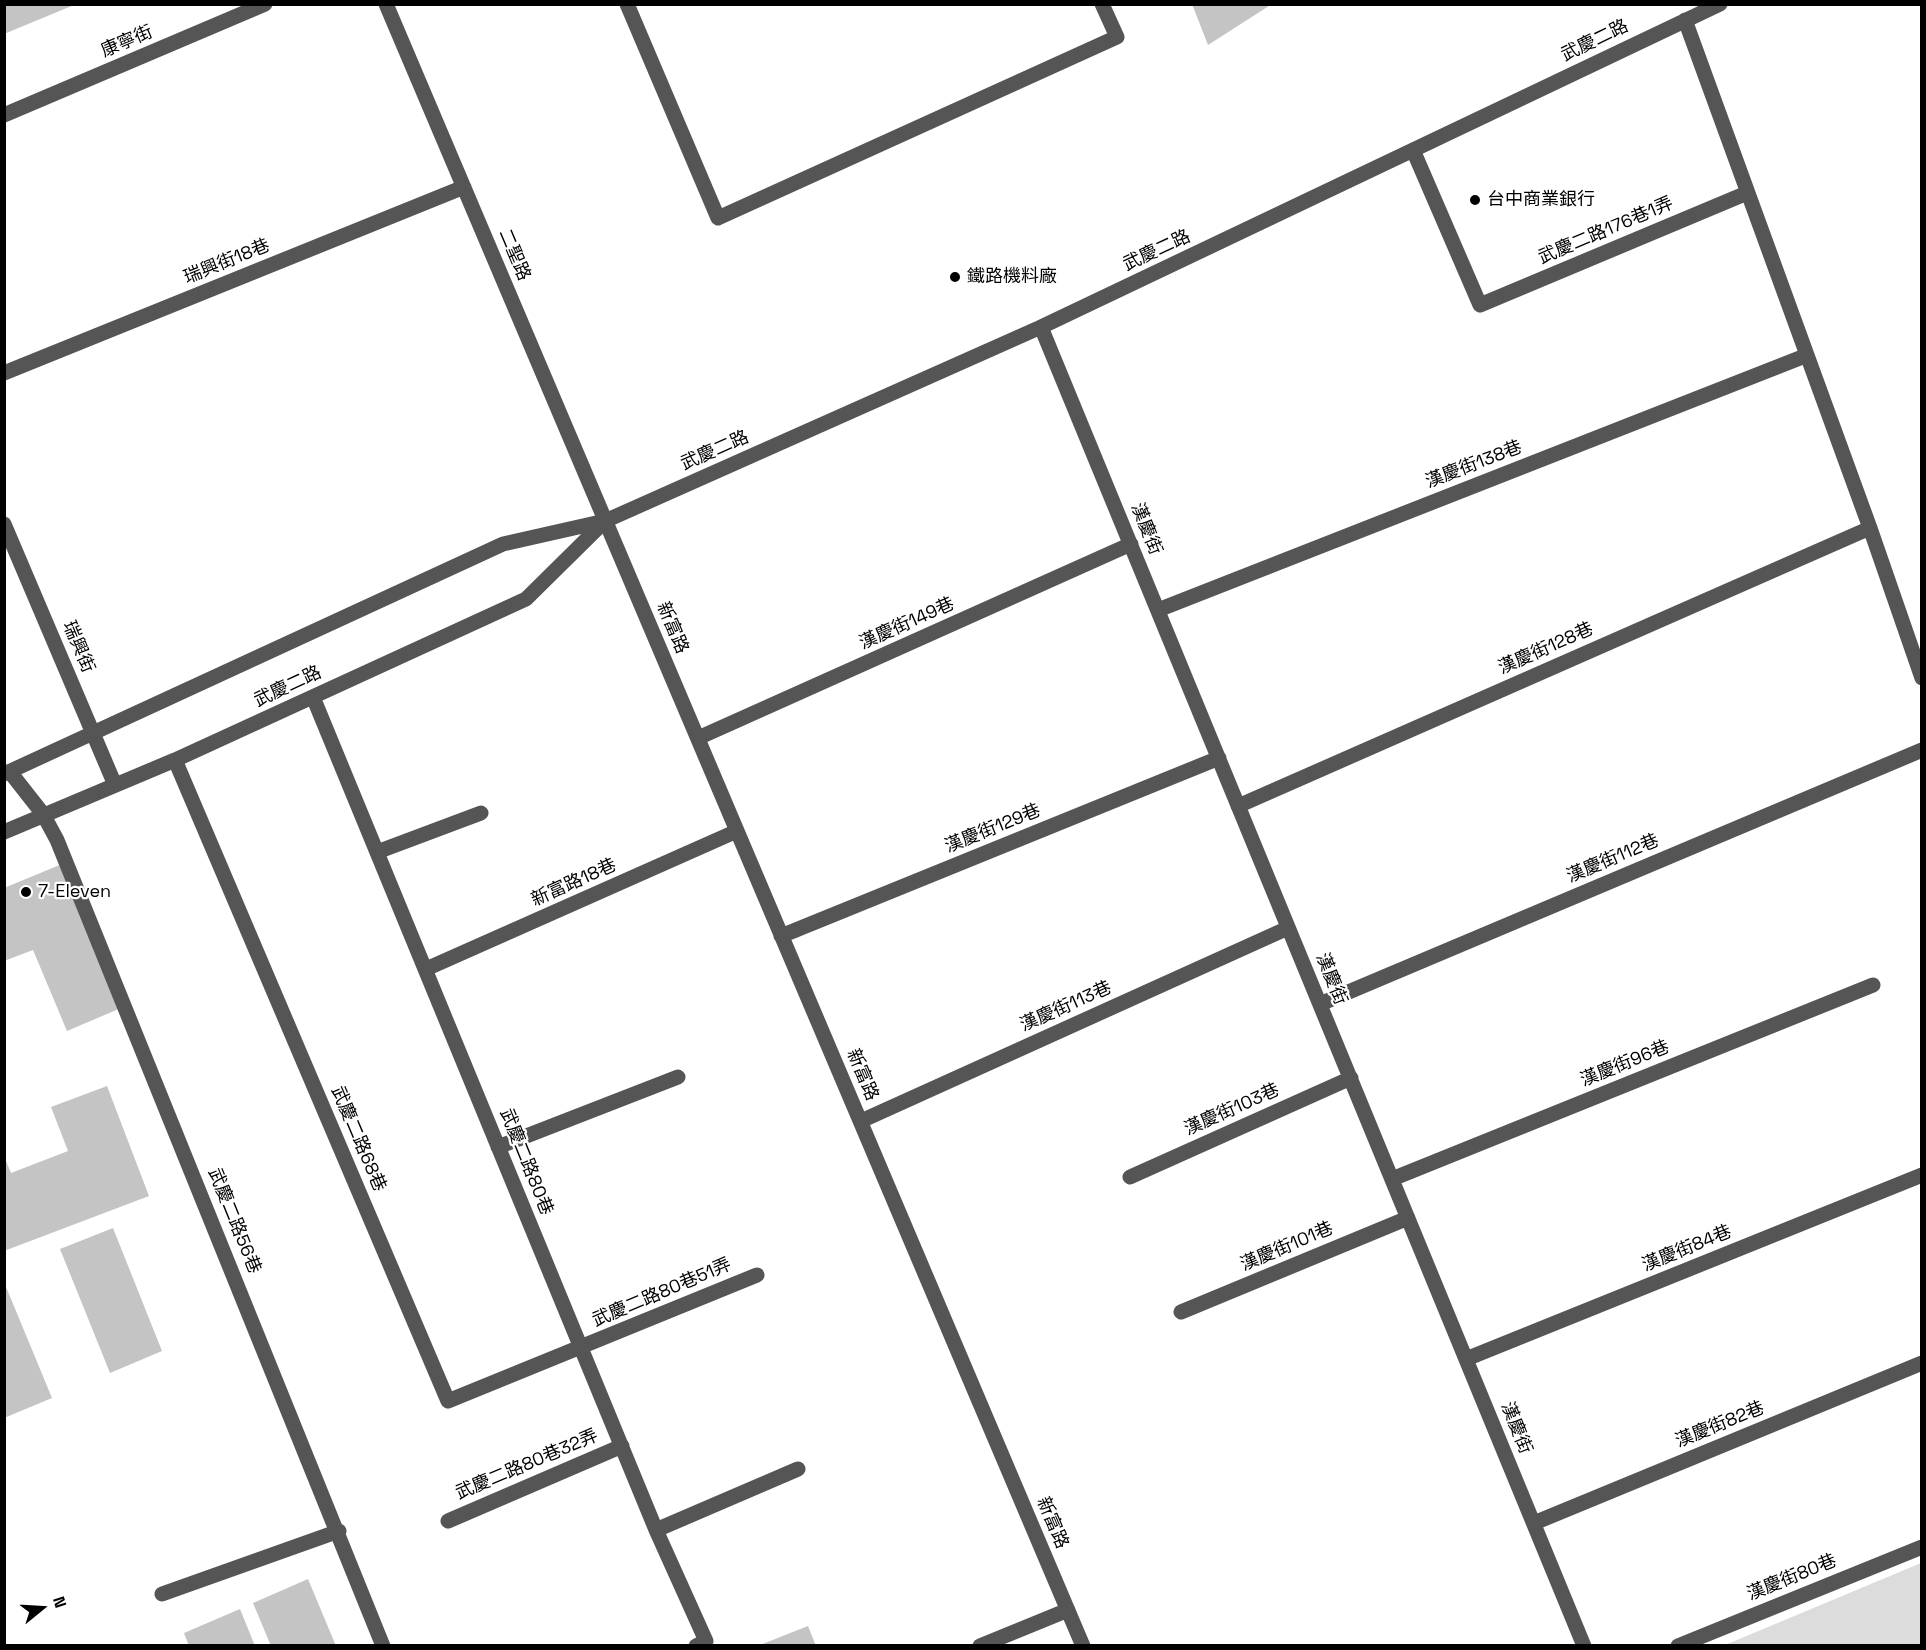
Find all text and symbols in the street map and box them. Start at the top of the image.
street label: 武慶二路 [1558,16,1632,66]
street label: 康寧街 [98,22,156,62]
place label: 台中商業銀行 [1487,189,1595,211]
marker: 台中商業銀行 [1468,193,1482,207]
street label: 武慶二路176巷1弄 [1535,193,1677,269]
street label: 二聖路 [494,226,534,284]
street label: 武慶二路 [1120,226,1194,276]
street label: 瑞興街18巷 [181,235,273,289]
place label: 鐵路機料廠 [967,266,1057,288]
marker: 鐵路機料廠 [948,270,962,284]
street label: 武慶二路 [678,426,752,476]
street label: 漢慶街138巷 [1423,437,1525,493]
street label: 漢慶街 [1126,500,1166,558]
street label: 漢慶街149巷 [856,593,958,655]
street label: 新富路 [652,599,692,657]
street label: 瑞興街 [58,618,98,676]
street label: 漢慶街128巷 [1495,618,1597,680]
street label: 武慶二路 [251,662,325,712]
street label: 漢慶街129巷 [942,800,1044,858]
street label: 漢慶街112巷 [1564,830,1662,888]
street label: 新富路18巷 [528,855,620,911]
place label: 7-Eleven [38,881,111,903]
marker: 7-Eleven [19,885,33,899]
street label: 漢慶街 [1311,950,1351,1008]
street label: 漢慶街113巷 [1017,977,1115,1037]
street label: 漢慶街96巷 [1577,1036,1673,1092]
street label: 新富路 [842,1046,882,1104]
street label: 漢慶街103巷 [1181,1079,1283,1141]
street label: 武慶二路68巷 [326,1083,390,1195]
street label: 武慶二路80巷 [495,1106,557,1218]
street label: 武慶二路56巷 [203,1165,265,1277]
street label: 漢慶街101巷 [1237,1218,1337,1276]
street label: 漢慶街84巷 [1639,1221,1735,1277]
street label: 武慶二路80巷51弄 [589,1254,735,1332]
street label: 漢慶街82巷 [1672,1397,1768,1453]
street label: 漢慶街 [1496,1399,1536,1457]
street label: 武慶二路80巷32弄 [453,1425,601,1505]
street label: 新富路 [1032,1494,1072,1552]
street label: 漢慶街80巷 [1744,1550,1840,1606]
north arrow [12,1578,72,1638]
text: N [48,1594,71,1611]

